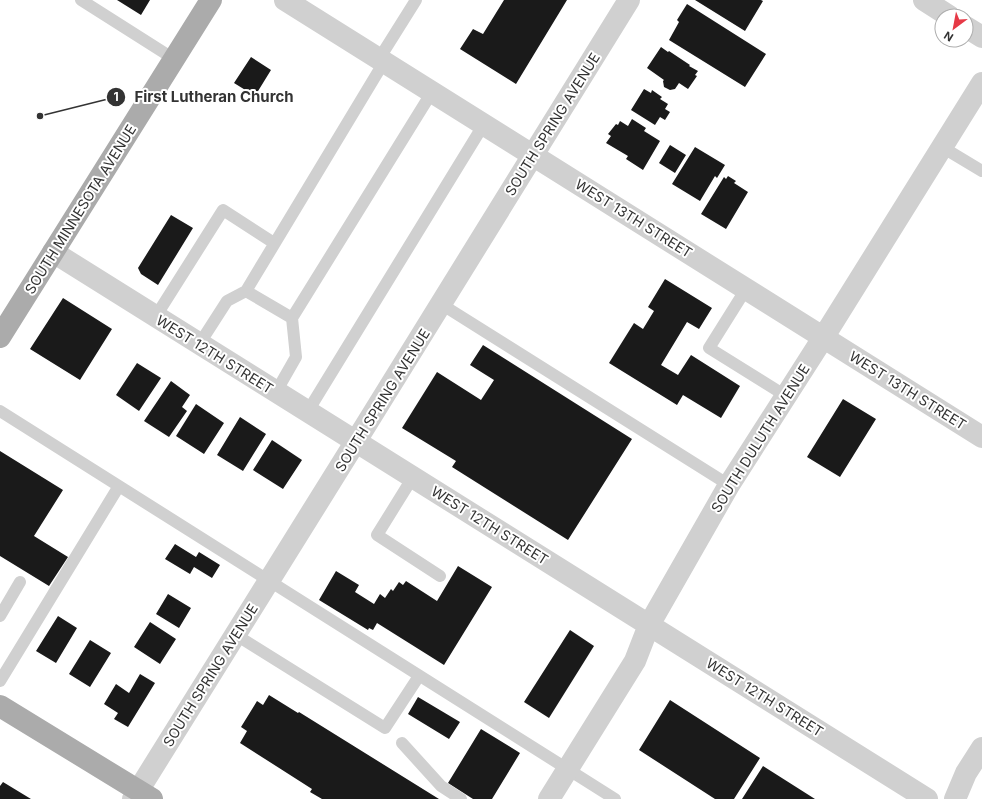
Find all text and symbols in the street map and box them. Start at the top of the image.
north arrow [934,8,974,48]
text: N [941,28,956,45]
street label: SOUTH SPRING AVENUE [501,49,603,199]
callout: First Lutheran Church [106,83,302,110]
text: First Lutheran Church [134,87,294,106]
text: 1 [113,89,119,104]
street label: SOUTH MINNESOTA AVENUE [21,121,139,297]
street label: WEST 13TH STREET [572,175,696,261]
street label: WEST 12TH STREET [153,311,277,397]
street label: SOUTH SPRING AVENUE [331,325,433,475]
street label: WEST 13TH STREET [846,347,970,433]
street label: SOUTH DULUTH AVENUE [707,361,813,515]
street label: WEST 12TH STREET [428,482,552,568]
street label: SOUTH SPRING AVENUE [159,600,261,750]
street label: WEST 12TH STREET [703,654,827,740]

